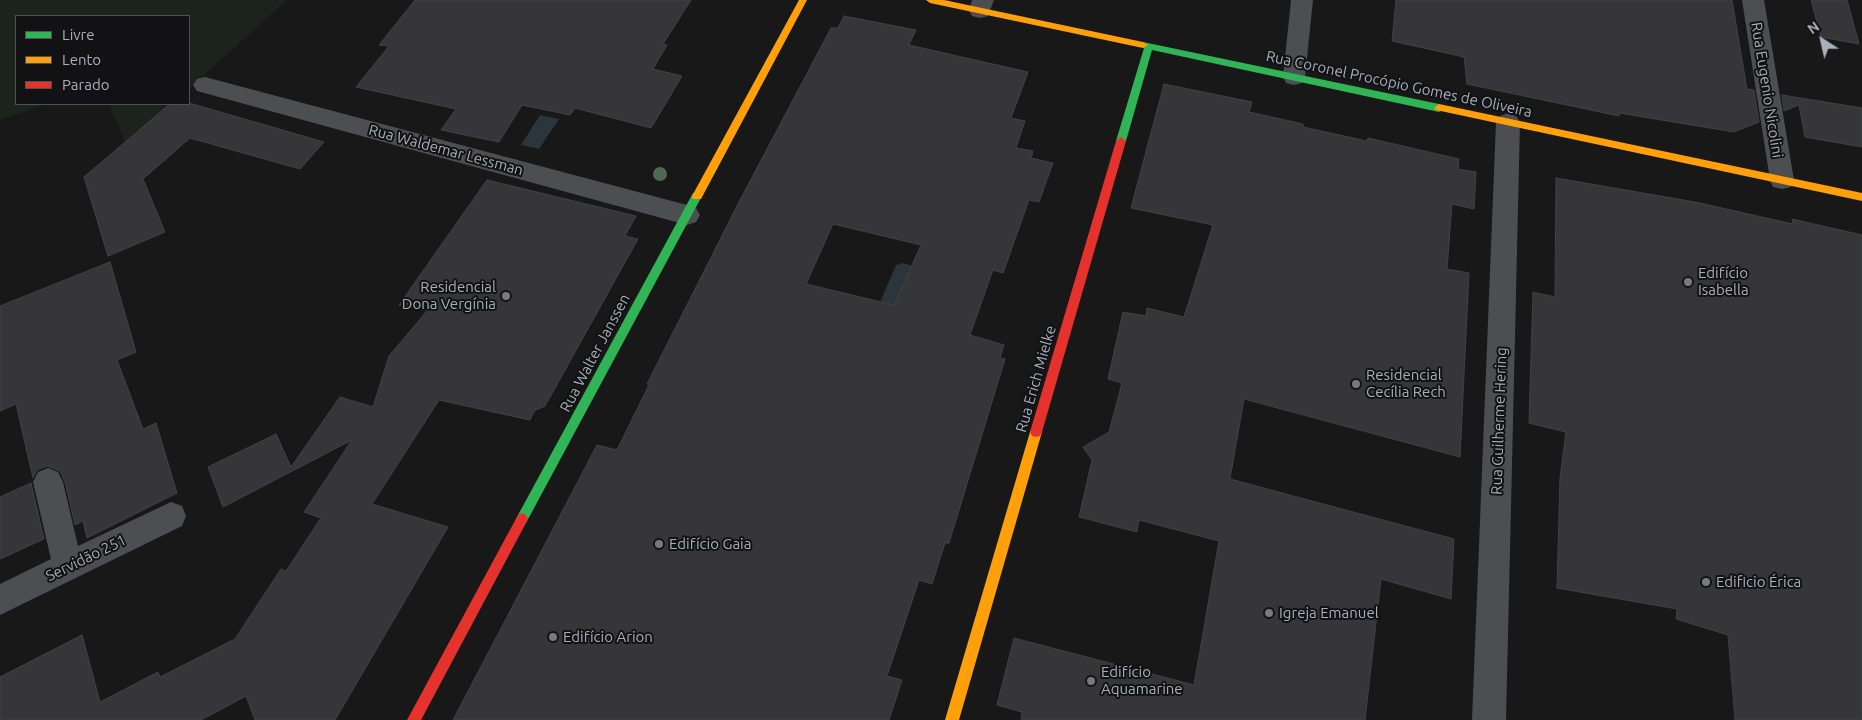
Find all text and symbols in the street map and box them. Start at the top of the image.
legend [15,15,190,105]
north arrow [1797,15,1847,65]
text: N [1805,18,1822,37]
street label: Rua Eugenio Nicolini [1747,21,1787,159]
text: Livre [62,26,95,43]
street label: Rua Coronel Procópio Gomes de Oliveira [1264,47,1534,121]
text: Lento [62,51,101,68]
text: Parado [62,76,109,93]
street label: Rua Waldemar Lessman [367,121,525,179]
place label: Edifício Isabella [1698,264,1749,299]
marker: Edifício Isabella [1682,276,1694,288]
place label: Residencial Dona Vergínia [402,278,496,313]
marker: Residencial Dona Vergínia [500,290,512,302]
street label: Rua Walter Janssen [556,291,634,415]
street label: Rua Erich Mielke [1012,324,1060,434]
street label: Rua Guilherme Hering [1487,347,1511,495]
place label: Residencial Cecília Rech [1366,366,1446,401]
marker: Residencial Cecília Rech [1350,378,1362,390]
street label: Servidão 251 [43,531,129,585]
place label: Edifício Gaia [669,535,751,553]
marker: Edifício Gaia [653,538,665,550]
place label: Edificio Érica [1716,573,1801,591]
marker: Edificio Érica [1700,576,1712,588]
place label: Igreja Emanuel [1279,604,1379,622]
marker: Igreja Emanuel [1263,607,1275,619]
place label: Edifício Arion [563,628,653,646]
marker: Edifício Arion [547,631,559,643]
place label: Edifício Aquamarine [1101,663,1183,698]
marker: Edifício Aquamarine [1085,675,1097,687]

